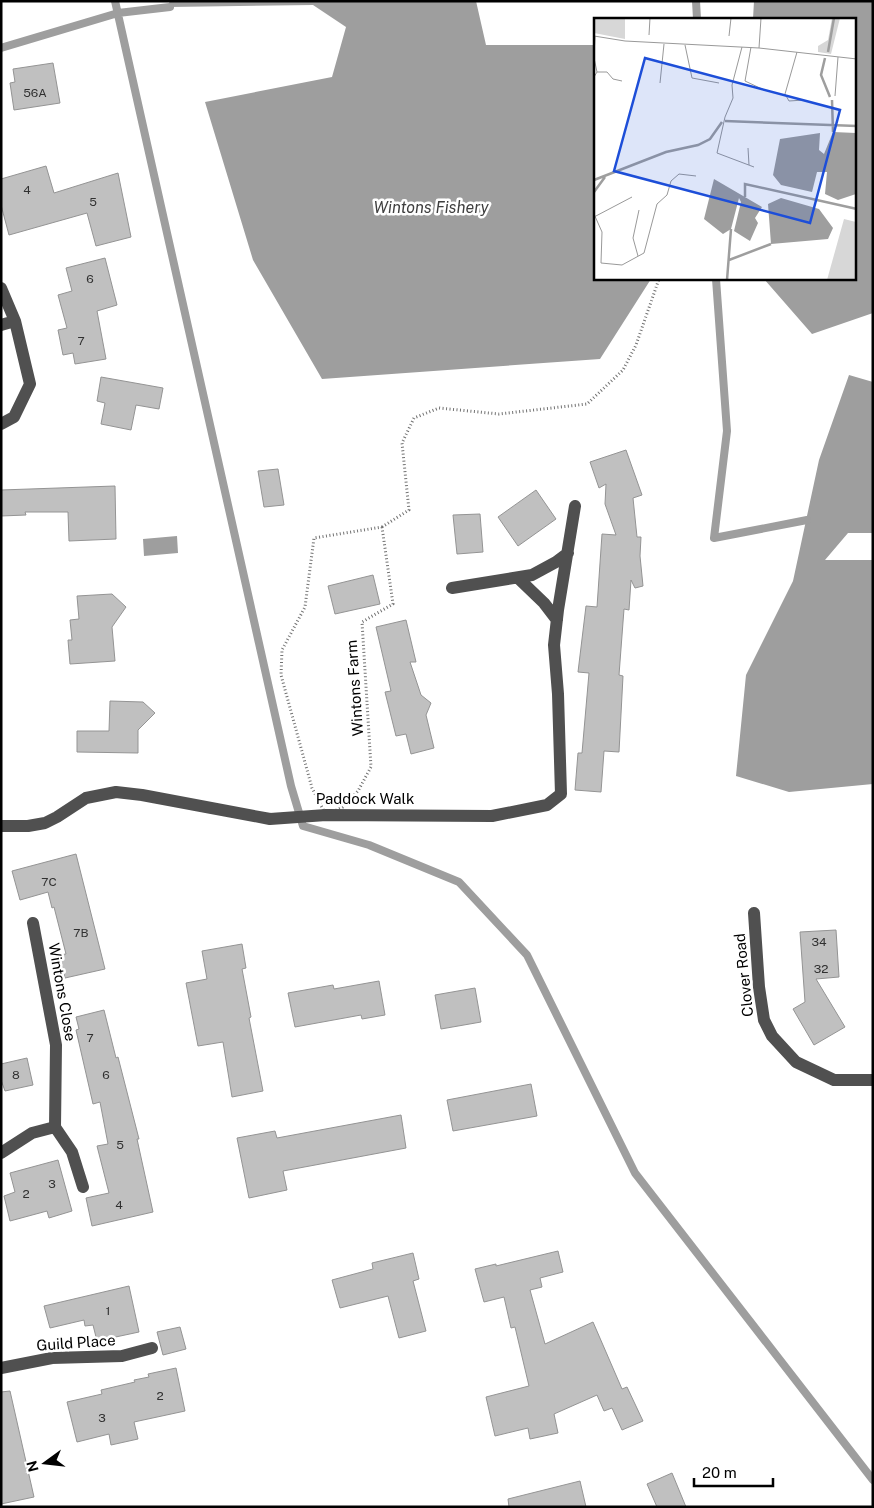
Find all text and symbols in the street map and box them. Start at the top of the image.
inset map [594,18,856,280]
house number: 56A [23,86,47,100]
house number: 4 [23,183,31,197]
house number: 5 [89,195,97,209]
water label: Wintons Fishery [373,198,489,217]
house number: 6 [86,272,94,286]
house number: 7 [77,334,85,348]
street label: Wintons Farm [343,639,366,737]
street label: Paddock Walk [316,790,414,807]
house number: 7C [41,875,57,889]
house number: 7B [73,926,89,940]
street label: Clover Road [731,933,756,1018]
house number: 34 [811,935,827,949]
street label: Wintons Close [45,942,79,1042]
house number: 32 [814,962,828,976]
house number: 7 [86,1031,94,1045]
house number: 8 [12,1068,20,1082]
house number: 6 [102,1068,110,1082]
house number: 5 [116,1138,124,1152]
house number: 3 [48,1177,56,1191]
house number: 2 [22,1187,30,1201]
house number: 4 [115,1198,123,1212]
house number: 1 [106,1304,110,1318]
street label: Guild Place [36,1331,116,1354]
house number: 2 [156,1389,164,1403]
house number: 3 [98,1411,106,1425]
north arrow [20,1438,70,1488]
scale bar [694,1456,773,1488]
text: N [23,1459,42,1474]
text: 20 m [702,1464,737,1481]

